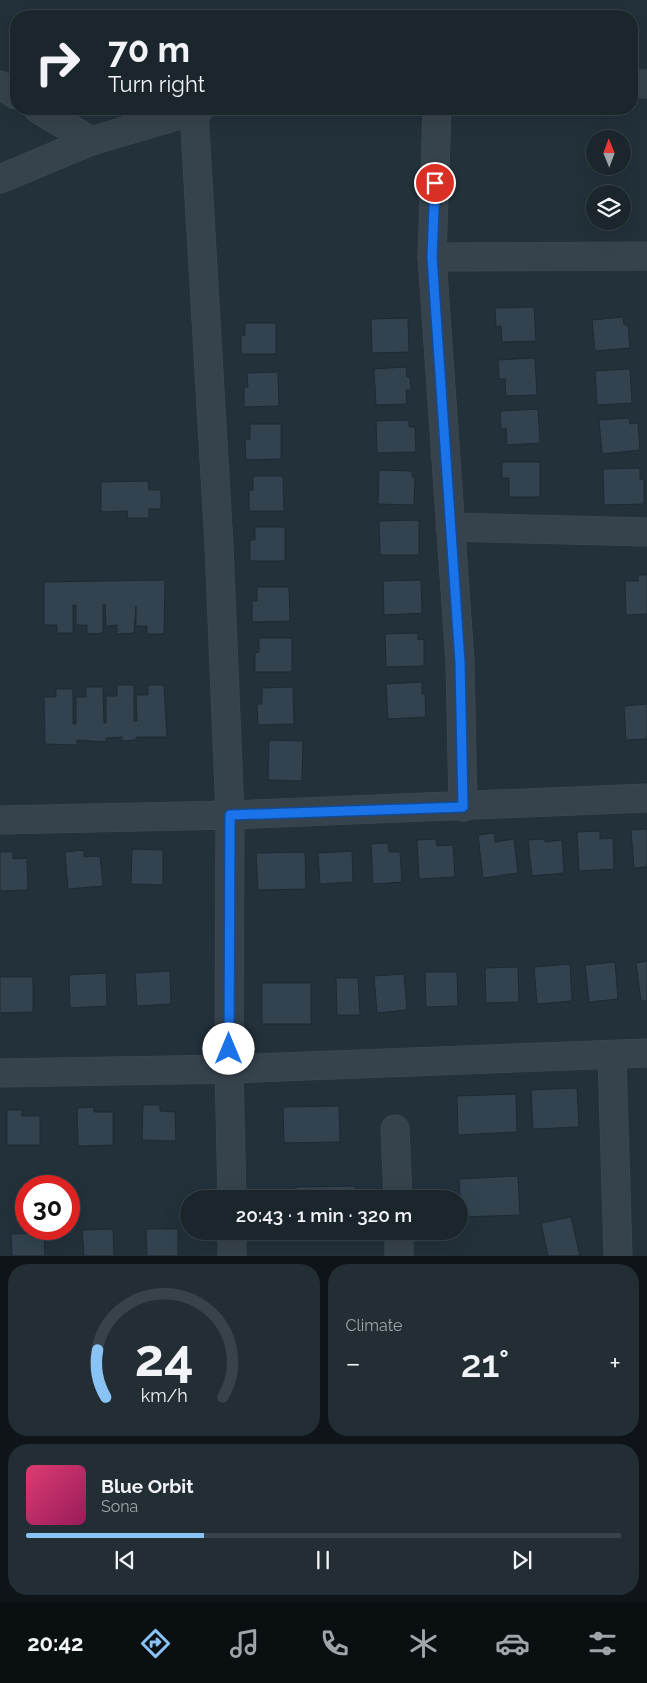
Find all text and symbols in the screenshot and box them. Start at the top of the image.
text: 70 m [108,29,190,70]
icon: right [25,30,90,95]
text: Turn right [108,71,205,97]
north arrow [586,130,631,175]
map controls [586,130,631,230]
pin [414,162,456,204]
icon: arrive [421,169,449,197]
button: layers [586,185,631,230]
position arrow [202,1022,254,1074]
speed limit sign: 30 [15,1175,80,1240]
text: 20:43 · 1 min · 320 m [236,1204,412,1226]
text: Climate [346,1316,402,1335]
text: 24 [134,1327,193,1388]
text: 21° [461,1341,509,1386]
text: − [346,1347,361,1380]
text: + [609,1347,621,1380]
text: km/h [140,1385,187,1406]
text: Blue Orbit [101,1475,193,1497]
text: Sona [101,1497,138,1516]
icon: previous [111,1546,139,1574]
icon: pause [309,1546,337,1574]
icon: next [508,1546,536,1574]
icon: directions [138,1626,173,1661]
icon: music [227,1626,262,1661]
icon: phone [317,1626,352,1661]
icon: climate [406,1626,441,1661]
icon: car [495,1626,530,1661]
icon: filters [585,1626,620,1661]
text: 20:42 [27,1630,84,1656]

